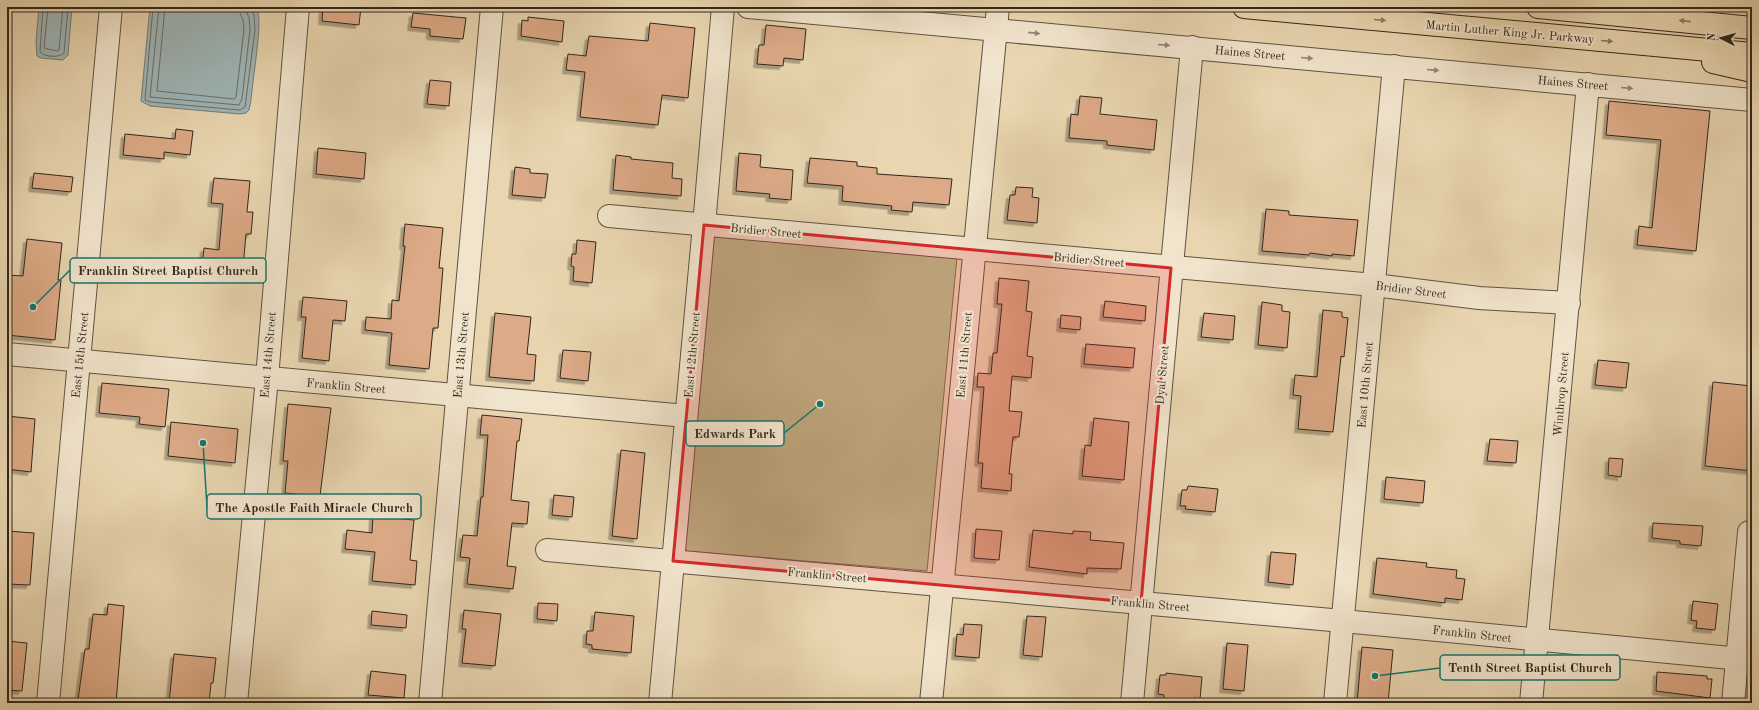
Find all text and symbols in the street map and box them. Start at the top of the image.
one-way arrow [1374,16,1387,23]
one-way arrow [1679,18,1691,25]
north arrow [1701,18,1741,58]
street label: Martin Luther King Jr. Parkway [1425,20,1596,46]
one-way arrow [1028,29,1040,36]
text: N [1707,32,1719,42]
one-way arrow [1601,38,1614,44]
one-way arrow [1158,41,1170,48]
street label: Haines Street [1214,45,1286,63]
one-way arrow [1301,55,1313,61]
one-way arrow [1427,66,1439,73]
street label: Haines Street [1537,75,1609,93]
one-way arrow [1621,85,1633,91]
street label: Bridier Street [730,223,802,241]
street label: Bridier Street [1053,252,1125,270]
callout: Franklin Street Baptist Church [70,258,266,283]
text: Franklin Street Baptist Church [78,265,258,278]
street label: Bridier Street [1375,281,1447,301]
street label: East 15th Street [69,311,91,399]
street label: East 14th Street [259,311,279,399]
street label: East 13th Street [452,311,472,399]
street label: East 12th Street [683,311,703,399]
street label: East 11th Street [955,311,975,399]
street label: East 10th Street [1356,341,1376,429]
street label: Dyal Street [1154,345,1172,405]
street label: Winthrop Street [1552,351,1572,437]
street label: Franklin Street [306,378,386,396]
callout: Edwards Park [686,421,784,446]
text: Edwards Park [694,428,777,441]
callout: The Apostle Faith Miracle Church [207,494,421,519]
text: The Apostle Faith Miracle Church [215,502,413,515]
street label: Franklin Street [787,567,867,585]
street label: Franklin Street [1110,596,1190,614]
street label: Franklin Street [1432,625,1512,645]
callout: Tenth Street Baptist Church [1440,655,1620,680]
text: Tenth Street Baptist Church [1448,662,1612,675]

